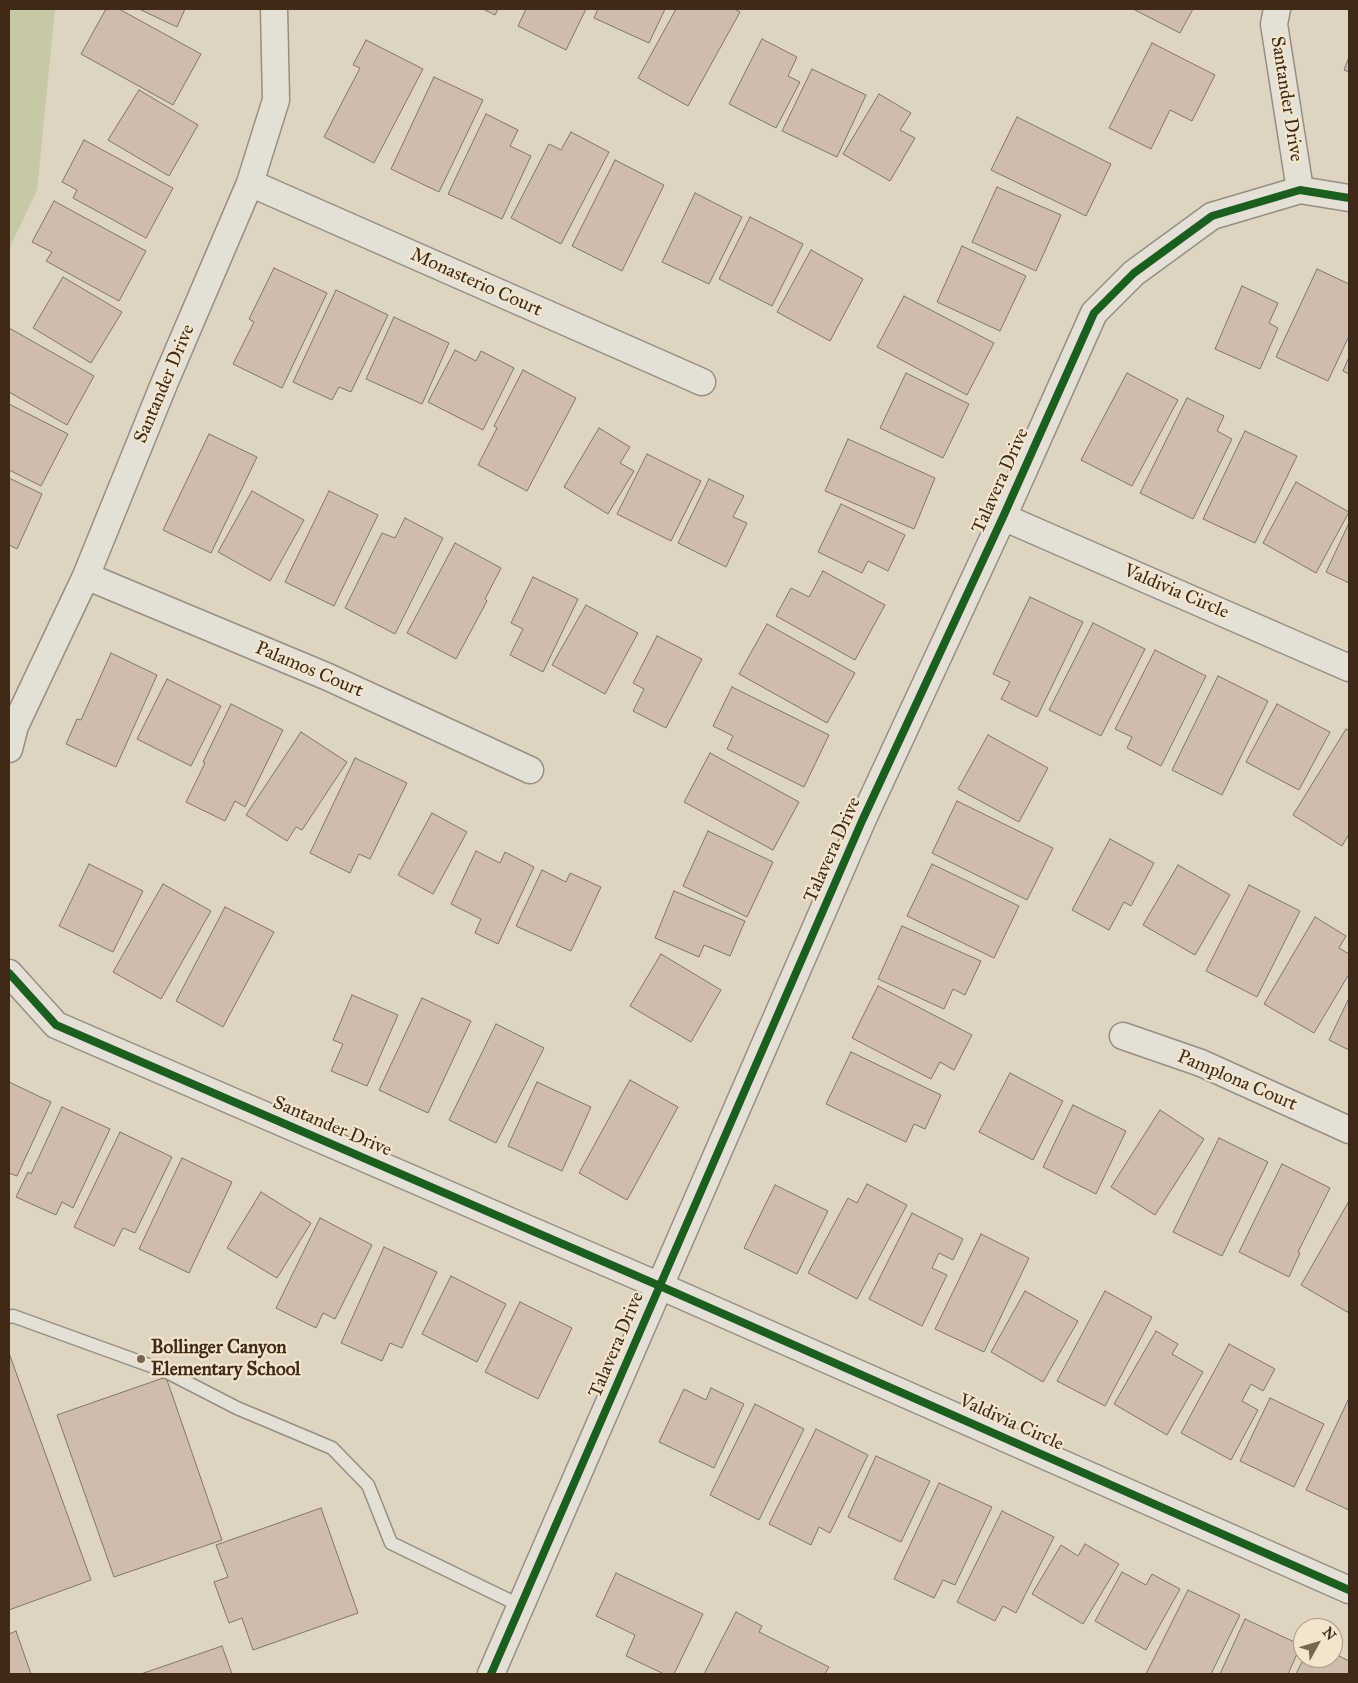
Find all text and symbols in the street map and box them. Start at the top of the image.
street label: Santander Drive [1265,35,1307,163]
street label: Monasterio Court [407,244,545,322]
street label: Santander Drive [130,321,200,447]
street label: Talavera Drive [968,425,1034,537]
street label: Valdivia Circle [1120,560,1232,624]
street label: Palamos Court [252,637,366,703]
street label: Talavera Drive [800,794,866,906]
street label: Pamplona Court [1174,1046,1300,1116]
street label: Santander Drive [269,1092,395,1162]
street label: Talavera Drive [584,1289,650,1401]
place label: Bollinger Canyon Elementary School [151,1337,300,1381]
marker: Bollinger Canyon Elementary School [135,1353,147,1365]
street label: Valdivia Circle [955,1390,1067,1456]
north arrow [1293,1618,1343,1668]
text: N [1319,1624,1340,1644]

